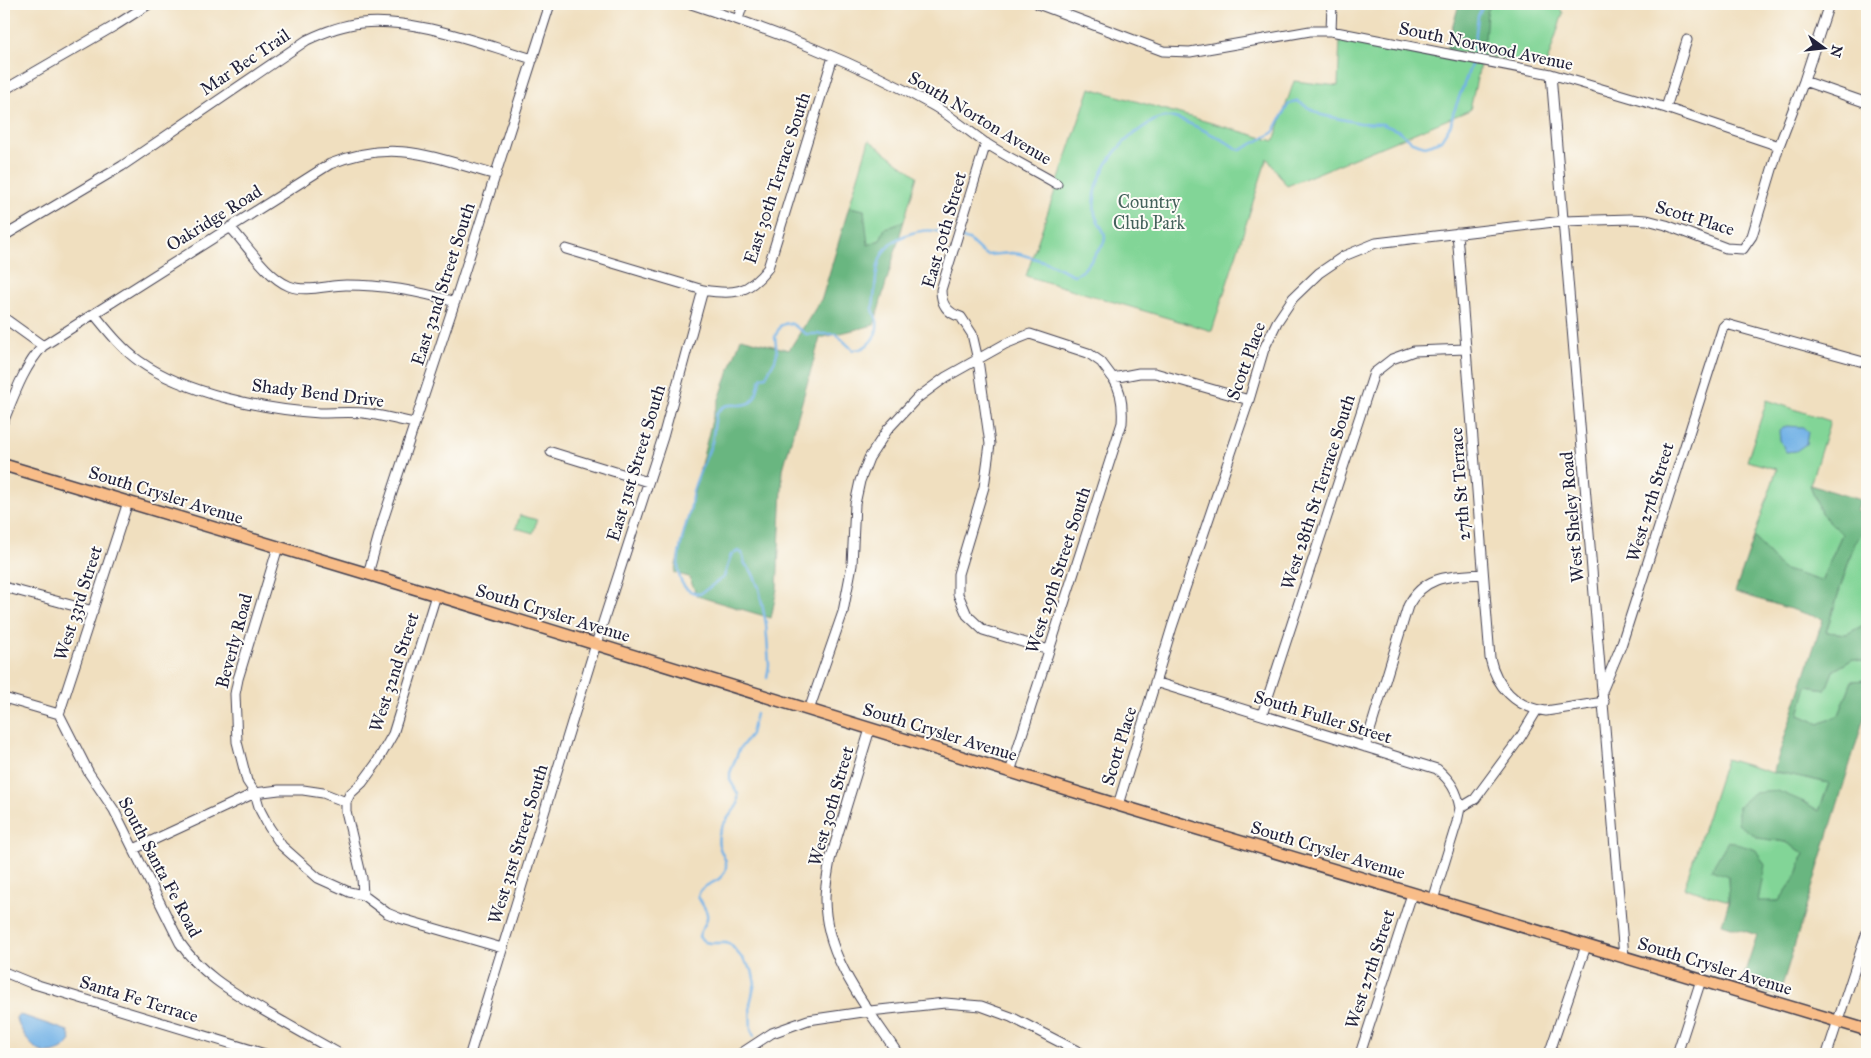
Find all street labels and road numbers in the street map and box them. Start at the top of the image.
street label: South Norwood Avenue [1397,17,1575,75]
street label: Mar Bec Trail [196,24,294,100]
street label: South Norton Avenue [904,66,1056,170]
street label: East 30th Terrace South [739,89,815,267]
street label: East 30th Street [917,169,971,291]
street label: Oakridge Road [162,180,266,257]
street label: Scott Place [1653,196,1737,240]
street label: East 32nd Street South [406,200,480,368]
street label: Scott Place [1222,319,1270,403]
street label: Shady Bend Drive [251,374,385,412]
street label: East 31st Street South [602,382,670,544]
street label: West 28th St Terrace South [1276,392,1360,592]
street label: 27th St Terrace [1445,427,1475,541]
street label: West 27th Street [1621,439,1679,564]
street label: West Sheley Road [1555,451,1589,583]
street label: South Crysler Avenue [86,461,246,529]
street label: West 29th Street South [1021,484,1095,656]
street label: West 33rd Street [49,542,107,663]
street label: South Crysler Avenue [473,579,633,647]
street label: Beverly Road [211,591,257,691]
street label: West 32nd Street [364,609,424,734]
street label: South Fuller Street [1251,686,1395,749]
street label: South Crysler Avenue [860,698,1020,766]
street label: Scott Place [1097,704,1141,788]
street label: West 30th Street [803,743,859,868]
street label: West 31st Street South [483,761,553,927]
street label: South Santa Fe Road [114,793,206,941]
street label: South Crysler Avenue [1248,816,1408,884]
street label: West 27th Street [1340,906,1400,1031]
street label: South Crysler Avenue [1635,932,1795,1000]
street label: Santa Fe Terrace [77,971,201,1027]

